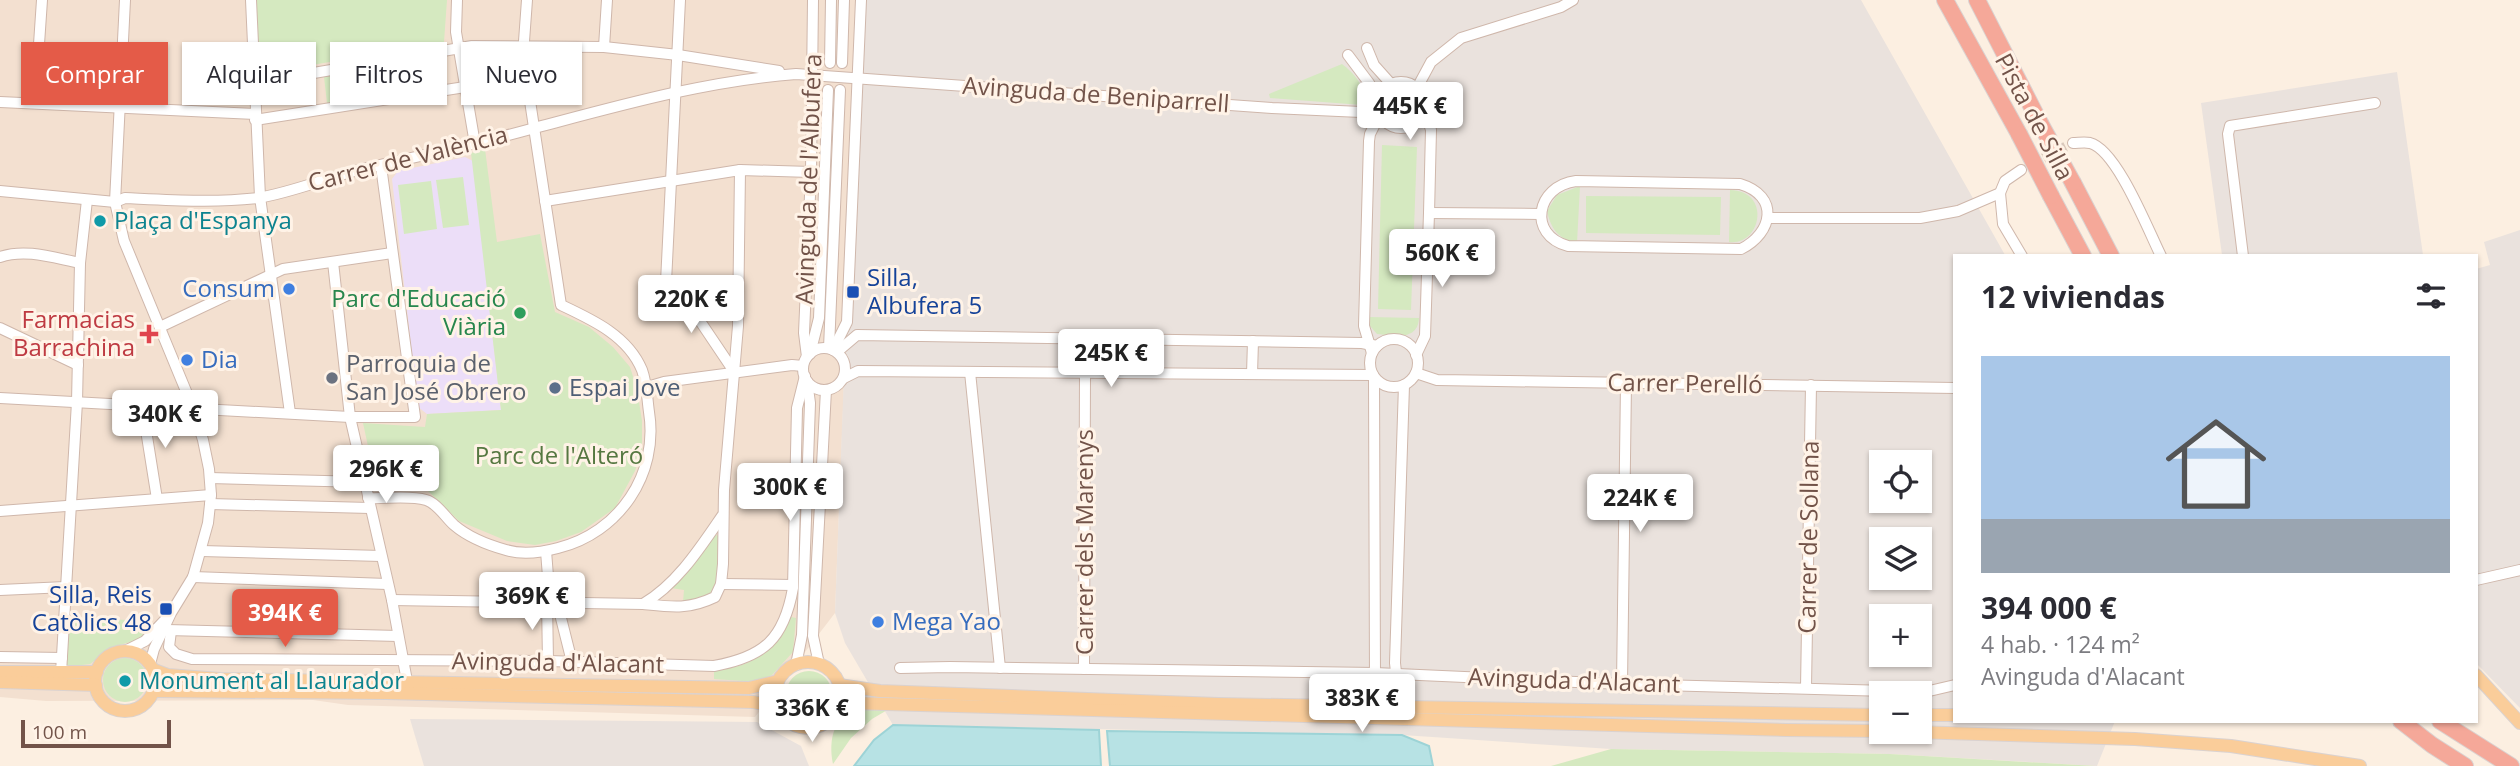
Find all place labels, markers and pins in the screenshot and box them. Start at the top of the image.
pin: 445K € [1353,82,1467,142]
place label: Plaça d'Espanya [114,203,292,236]
marker: Plaça d'Espanya [92,213,108,229]
pin: 560K € [1385,230,1499,289]
place label: Silla, Albufera 5 [867,260,982,321]
place label: Consum [182,271,275,304]
pin: 220K € [634,276,748,335]
marker: Consum [281,281,297,297]
place label: Parc d'Educació Viària [331,281,506,342]
marker: Silla, Albufera 5 [845,284,861,300]
place label: Farmacias Barrachina [13,302,135,363]
marker: Parc d'Educació Viària [512,305,528,321]
marker: Farmacias Barrachina [141,326,157,342]
pin: 245K € [1054,330,1168,389]
place label: Dia [201,342,238,375]
place label: Parroquia de San José Obrero [346,346,526,407]
marker: Dia [179,352,195,368]
marker: Parroquia de San José Obrero [324,370,340,386]
place label: Espai Jove [569,370,680,403]
marker: Espai Jove [547,380,563,396]
pin: 340K € [108,391,222,450]
pin: 296K € [329,446,443,505]
pin: 300K € [733,463,847,523]
pin: 224K € [1583,475,1697,534]
pin: 369K € [475,572,589,632]
place label: Silla, Reis Catòlics 48 [32,577,152,638]
pin: 394K € [228,590,342,649]
marker: Silla, Reis Catòlics 48 [158,601,174,617]
place label: Mega Yao [892,604,1001,637]
marker: Mega Yao [870,614,886,630]
place label: Monument al Llaurador [139,663,404,696]
marker: Monument al Llaurador [117,673,133,689]
pin: 383K € [1305,674,1419,734]
pin: 336K € [755,684,869,744]

